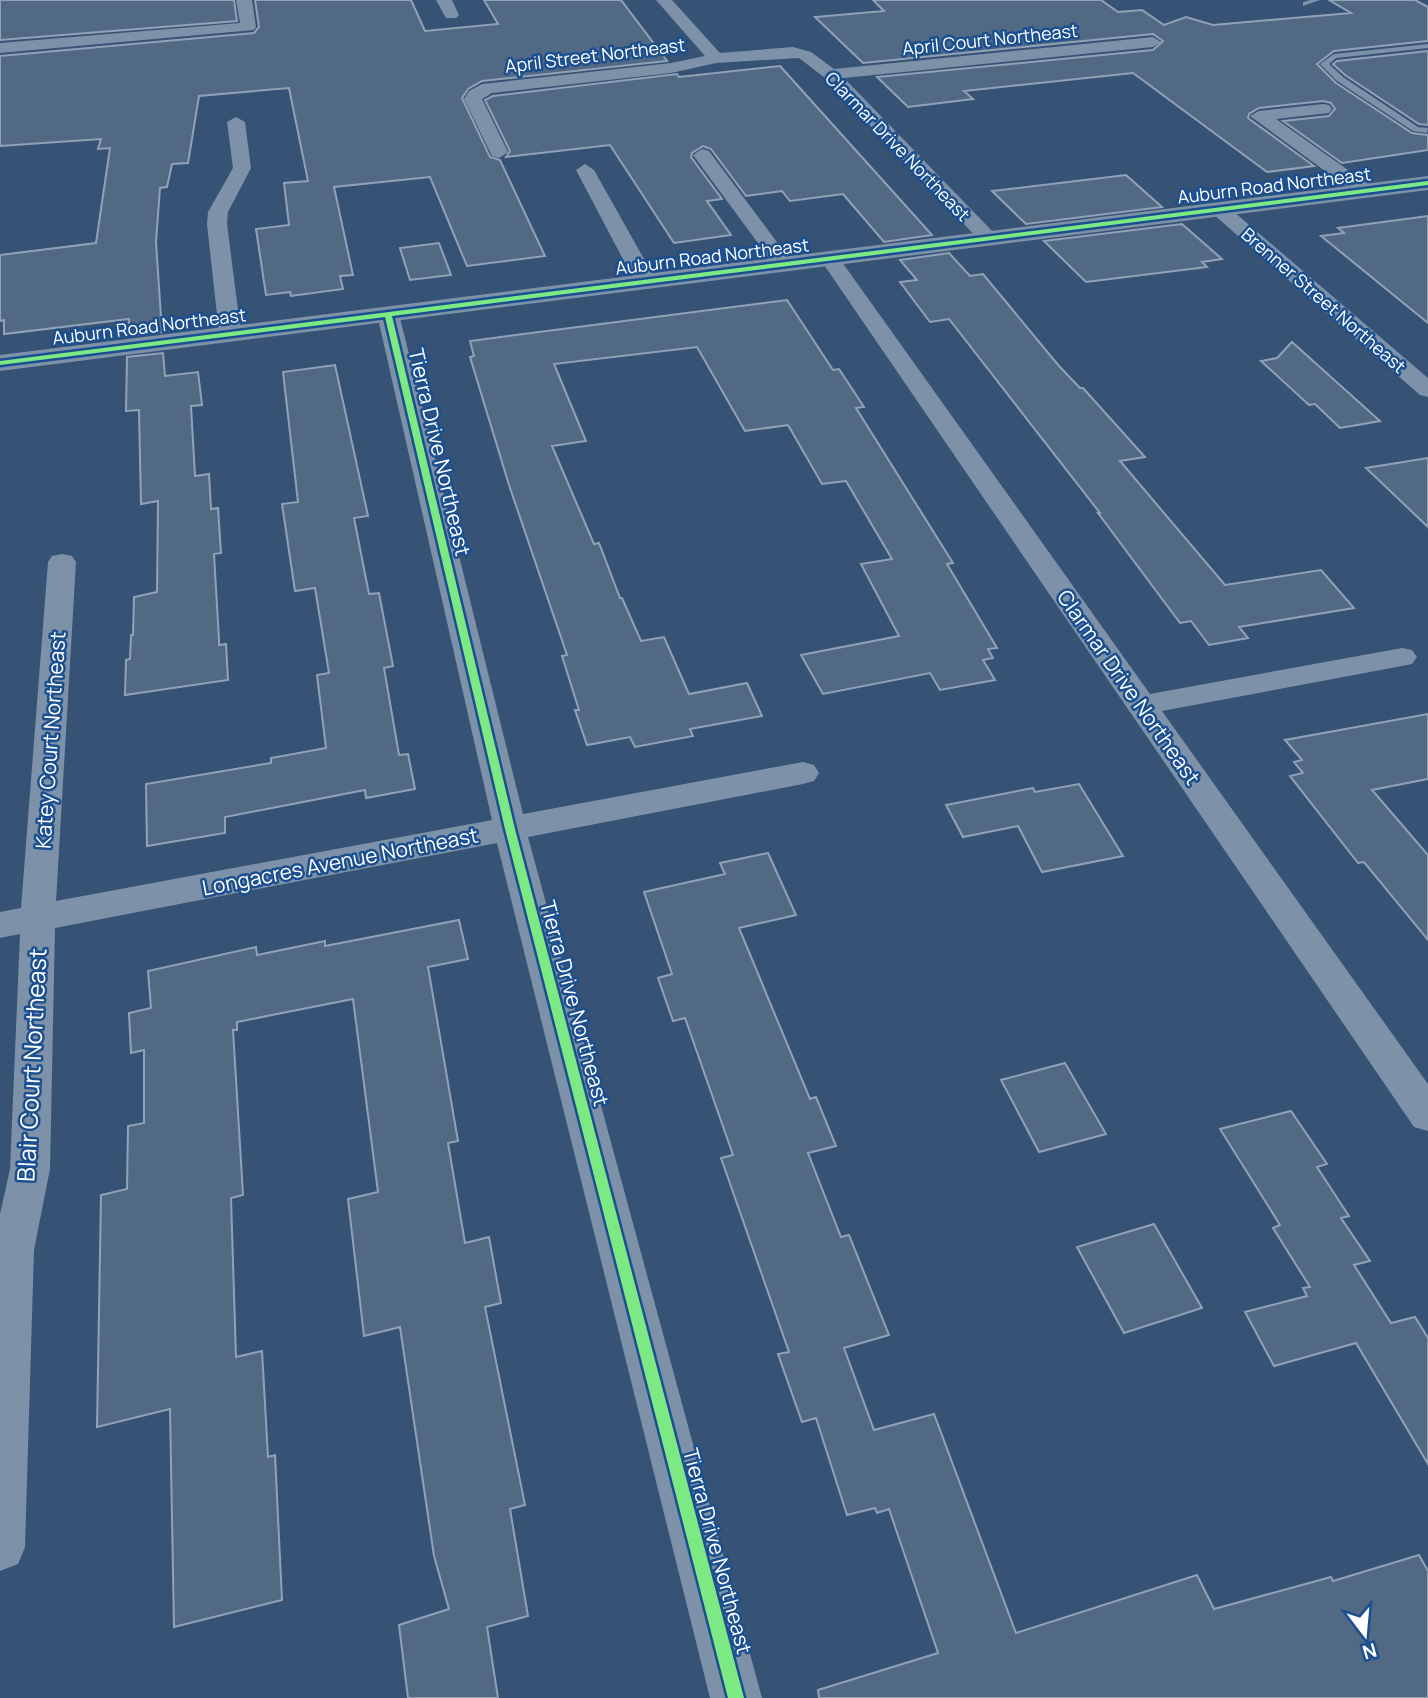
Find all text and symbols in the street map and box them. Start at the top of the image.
street label: April Court Northeast [901,18,1079,60]
street label: April Street Northeast [504,32,686,78]
street label: Clarmar Drive Northeast [820,66,976,226]
street label: Auburn Road Northeast [1176,161,1372,209]
street label: Brenner Street Northeast [1237,222,1411,378]
street label: Auburn Road Northeast [614,232,810,280]
street label: Auburn Road Northeast [51,302,247,350]
street label: Tierra Drive Northeast [403,346,477,558]
street label: Clarmar Drive Northeast [1051,584,1207,790]
street label: Katey Court Northeast [28,630,72,850]
street label: Longacres Avenue Northeast [200,820,480,902]
street label: Tierra Drive Northeast [534,897,616,1109]
street label: Blair Court Northeast [8,947,54,1183]
street label: Tierra Drive Northeast [677,1445,759,1657]
north arrow [1330,1600,1400,1670]
text: N [1360,1637,1380,1666]

